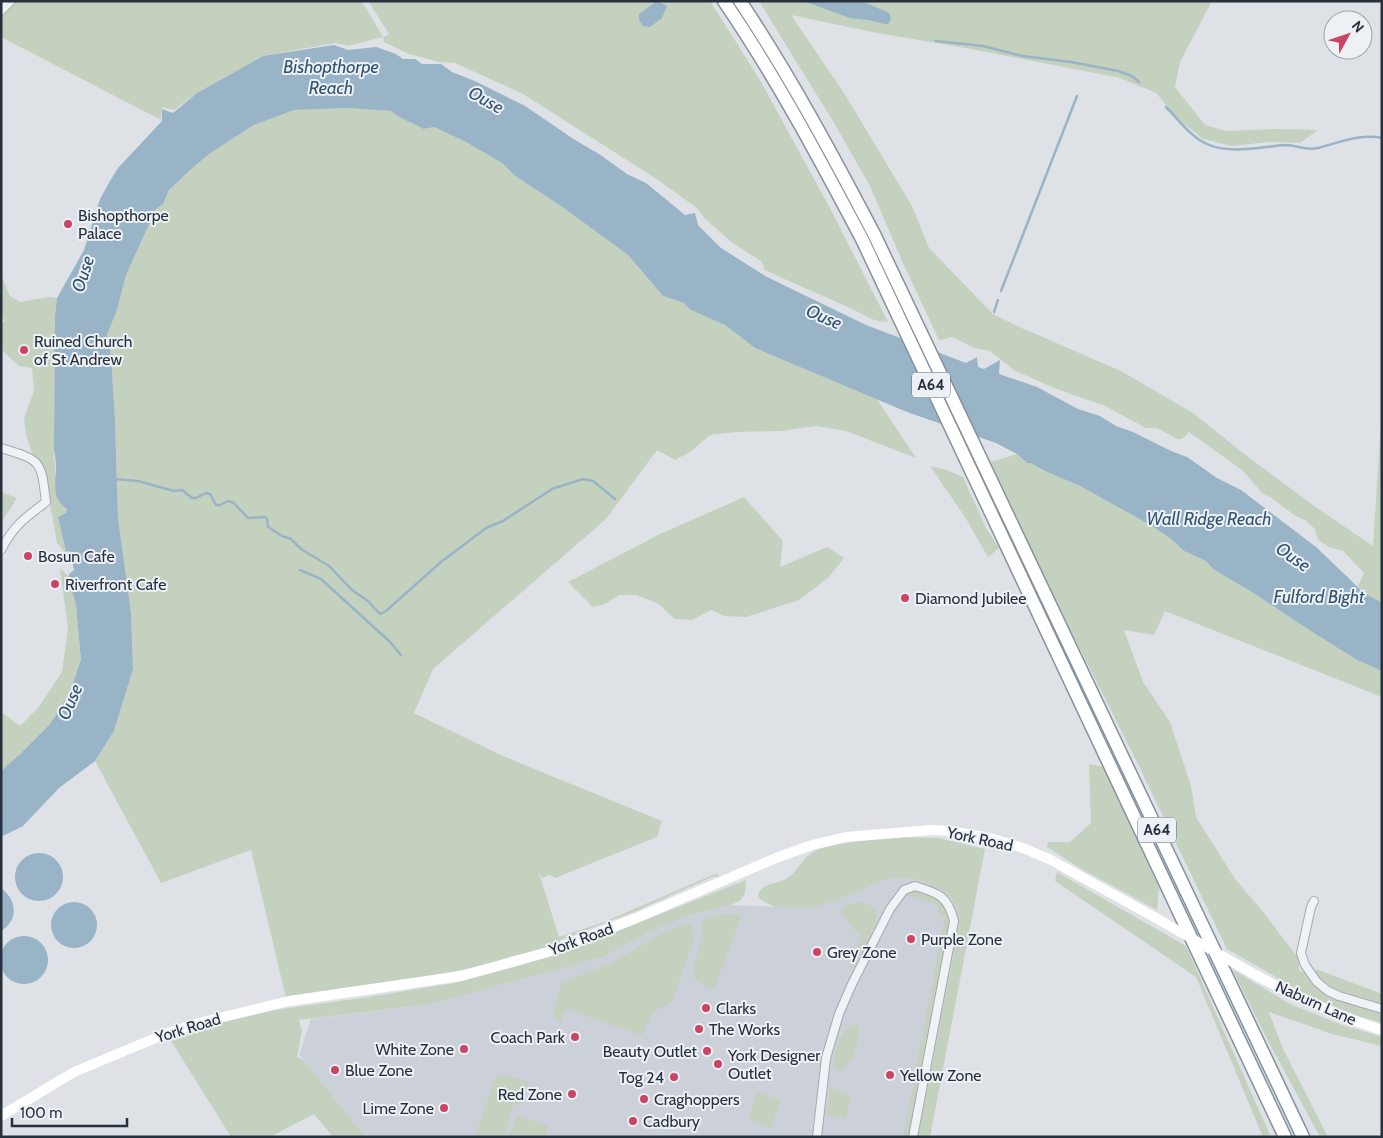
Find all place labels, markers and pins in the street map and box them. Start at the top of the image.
place label: Bishopthorpe Palace [78,206,169,243]
marker: Bishopthorpe Palace [62,218,74,230]
place label: Ruined Church of St Andrew [34,332,133,369]
marker: Ruined Church of St Andrew [18,344,30,356]
place label: Bosun Cafe [38,547,115,566]
marker: Bosun Cafe [22,550,34,562]
place label: Riverfront Cafe [65,575,166,594]
marker: Riverfront Cafe [49,578,61,590]
place label: Diamond Jubilee [915,589,1027,608]
marker: Diamond Jubilee [899,592,911,604]
place label: Purple Zone [921,930,1002,949]
marker: Purple Zone [905,933,917,945]
place label: Grey Zone [827,943,897,962]
marker: Grey Zone [811,946,823,958]
place label: Clarks [716,999,757,1018]
marker: Clarks [700,1002,712,1014]
place label: The Works [709,1020,780,1039]
marker: The Works [693,1023,705,1035]
place label: Coach Park [491,1028,566,1047]
marker: Coach Park [569,1031,581,1043]
place label: White Zone [375,1040,454,1059]
place label: Beauty Outlet [603,1042,698,1061]
marker: White Zone [458,1043,470,1055]
marker: Beauty Outlet [701,1045,713,1057]
place label: York Designer Outlet [727,1046,821,1083]
marker: York Designer Outlet [712,1058,724,1070]
place label: Blue Zone [345,1061,413,1080]
marker: Blue Zone [329,1064,341,1076]
place label: Yellow Zone [899,1066,982,1085]
place label: Tog 24 [619,1068,664,1087]
marker: Yellow Zone [884,1069,896,1081]
marker: Tog 24 [668,1071,680,1083]
place label: Red Zone [498,1085,562,1104]
marker: Red Zone [566,1088,578,1100]
place label: Craghoppers [654,1090,740,1109]
marker: Craghoppers [638,1093,650,1105]
place label: Lime Zone [363,1099,434,1118]
marker: Lime Zone [438,1102,450,1114]
place label: Cadbury [643,1112,700,1131]
marker: Cadbury [627,1115,639,1127]

